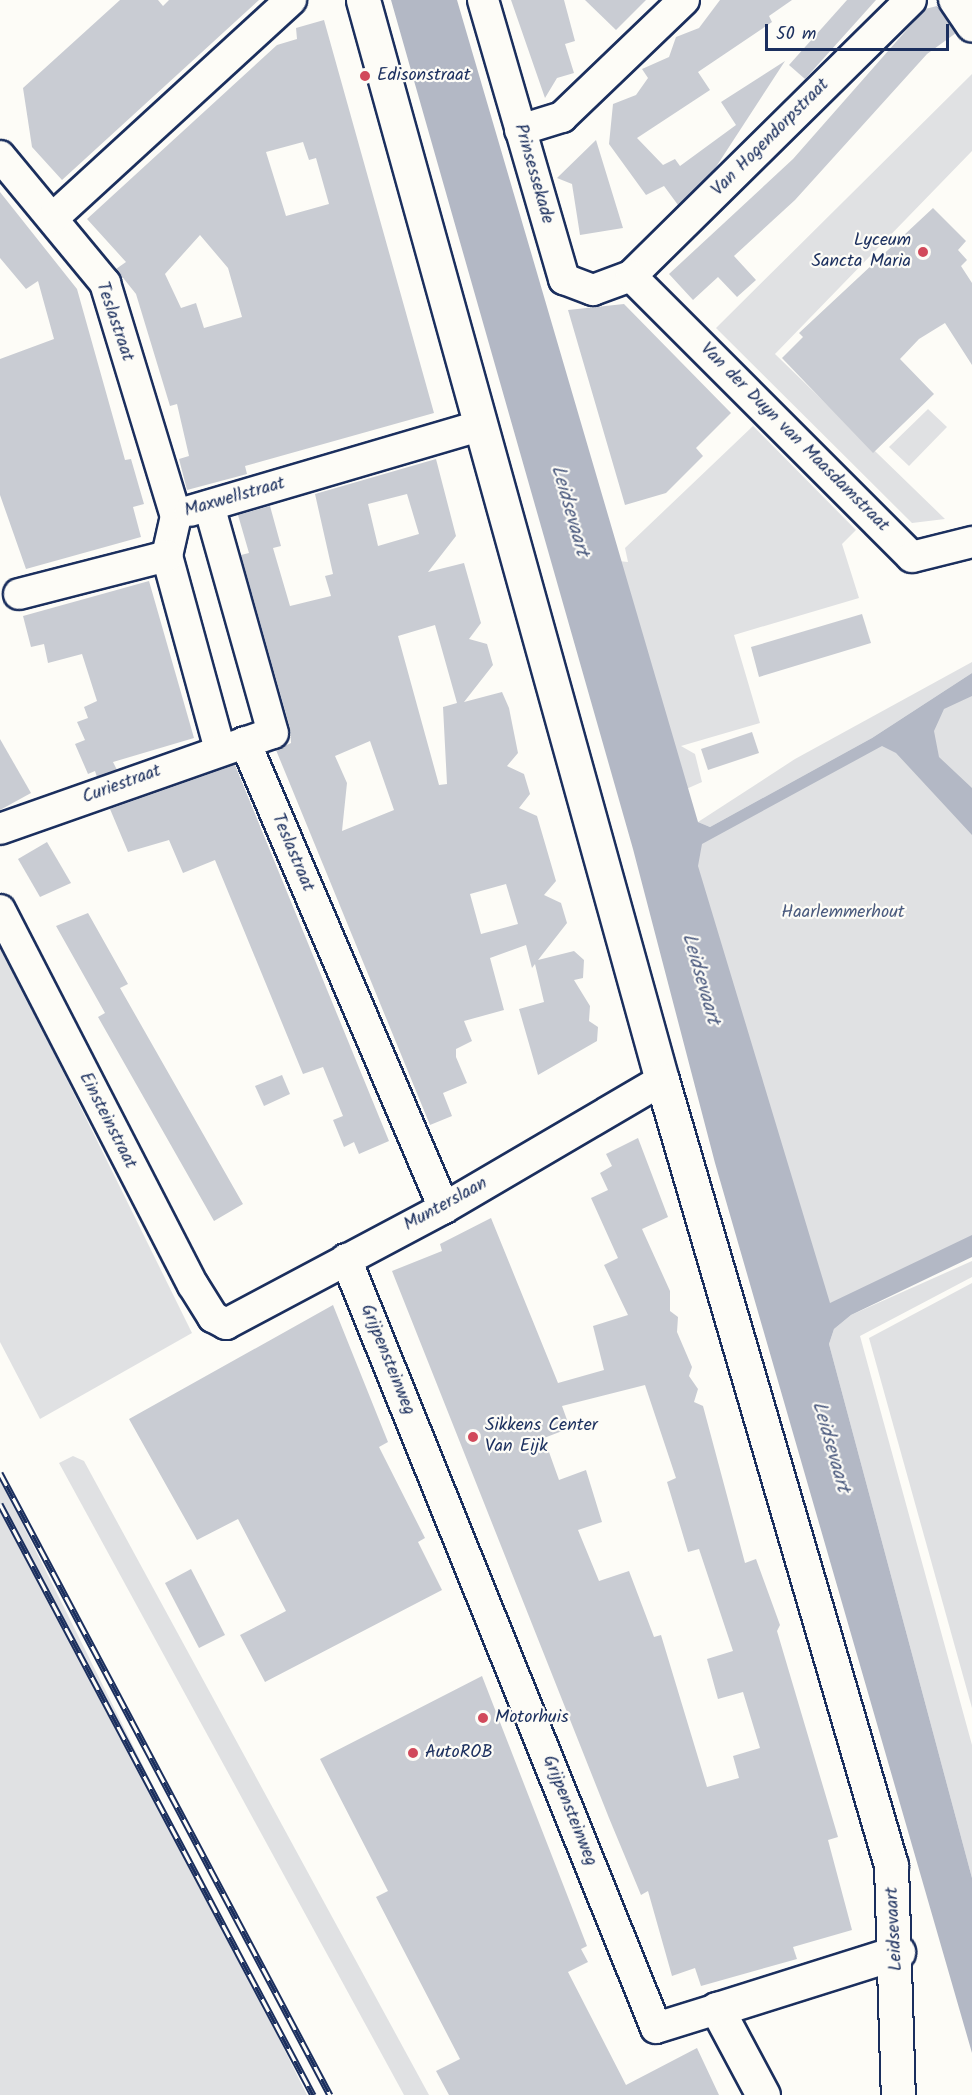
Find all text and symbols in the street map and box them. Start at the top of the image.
scale bar [768,12,952,50]
text: 50 m [776,20,816,49]
place label: Edisonstraat [377,65,471,87]
marker: Edisonstraat [358,69,372,83]
street label: Van Hogendorpstraat [708,75,834,201]
street label: Prinsessekade [508,122,558,226]
place label: Lyceum Sancta Maria [811,231,911,274]
marker: Lyceum Sancta Maria [916,245,930,259]
street label: Teslastraat [90,279,138,365]
street label: Van der Duyn van Maasdamstraat [695,339,893,537]
water label: Leidsevaart [545,463,593,559]
street label: Maxwellstraat [182,473,288,523]
street label: Curiestraat [80,761,164,809]
street label: Teslastraat [266,811,318,895]
park label: Haarlemmerhout [781,902,905,924]
water label: Leidsevaart [676,931,724,1027]
street label: Einsteinstraat [73,1069,141,1173]
street label: Munterslaan [401,1173,491,1237]
street label: Grijpensteinweg [355,1301,419,1419]
water label: Leidsevaart [806,1399,854,1495]
place label: Sikkens Center Van Eijk [485,1416,598,1458]
marker: Sikkens Center Van Eijk [466,1430,480,1444]
place label: Motorhuis [495,1707,569,1729]
marker: Motorhuis [476,1711,490,1725]
place label: AutoROB [425,1742,493,1764]
marker: AutoROB [406,1746,420,1760]
street label: Grijpensteinweg [537,1752,601,1870]
street label: Leidsevaart [882,1886,908,1972]

